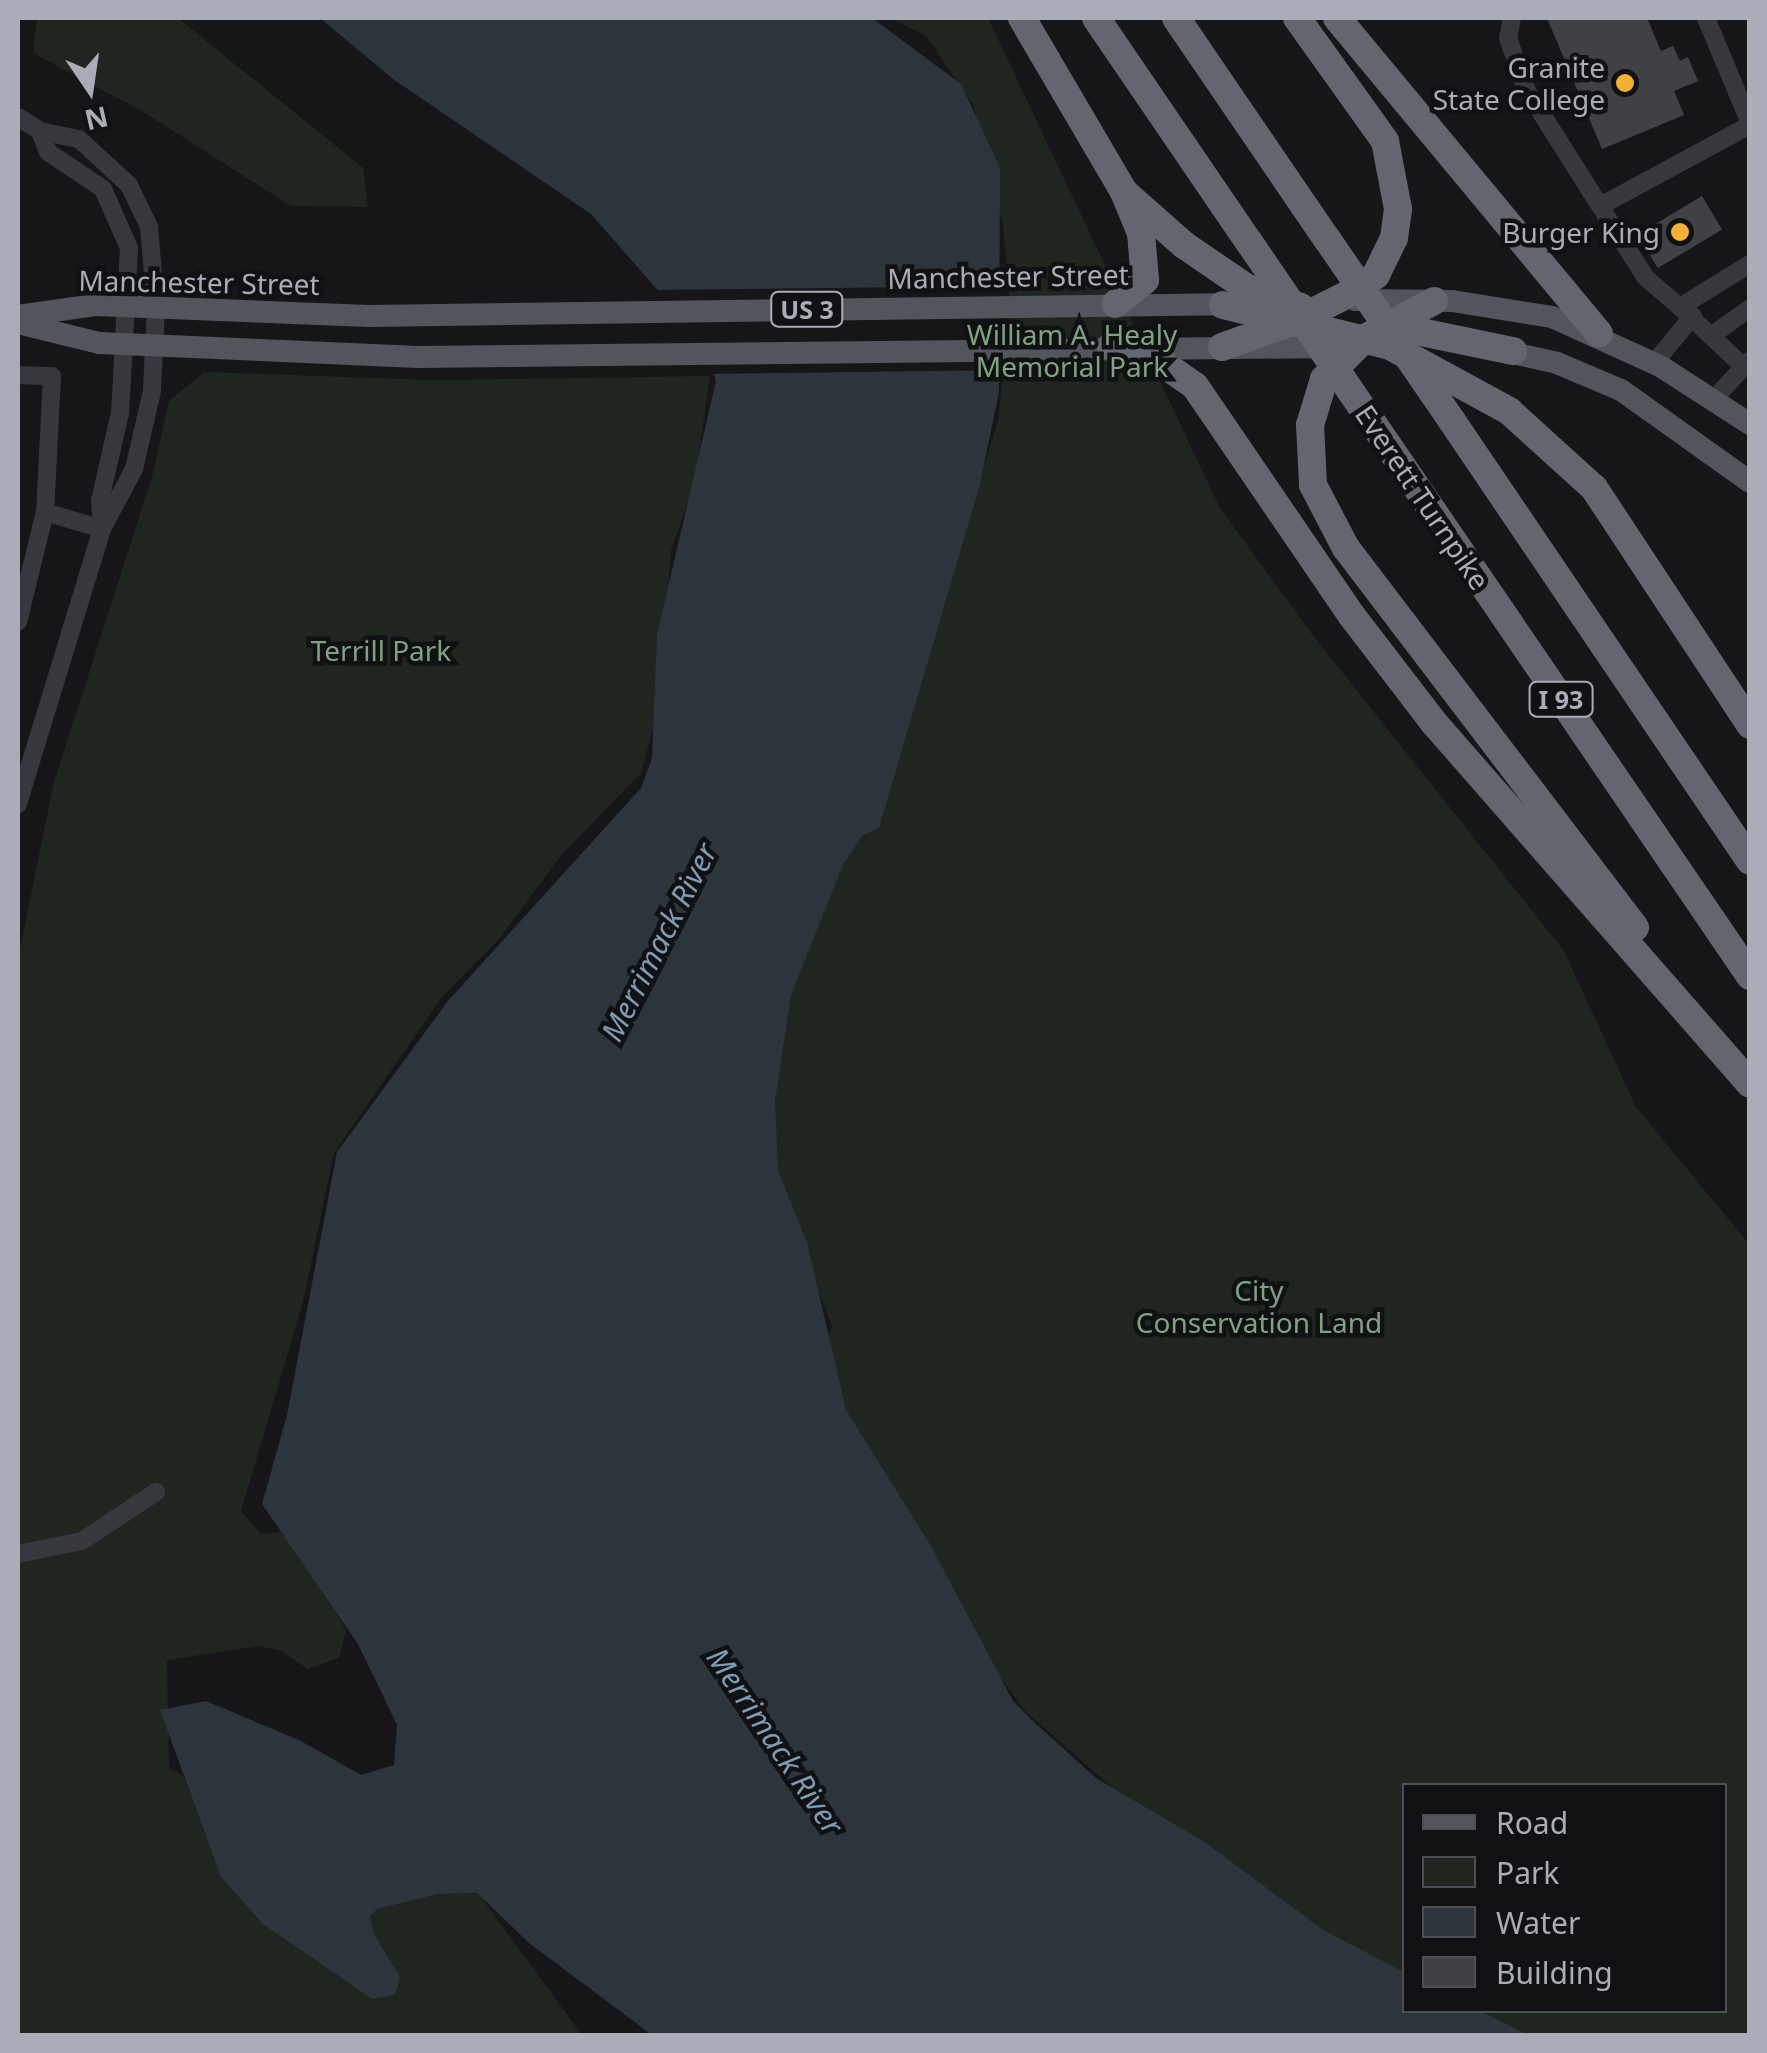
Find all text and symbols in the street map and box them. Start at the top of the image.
north arrow [40,40,140,140]
place label: Granite State College [1433,50,1605,116]
marker: Granite State College [1614,72,1636,94]
text: N [81,98,112,140]
place label: Burger King [1502,215,1660,249]
marker: Burger King [1669,221,1691,243]
street label: Manchester Street [887,257,1129,295]
street label: Manchester Street [78,263,320,301]
road number: US 3 [770,289,844,329]
park label: William A. Healy Memorial Park [967,317,1177,383]
street label: Everett Turnpike [1349,398,1497,596]
park label: Terrill Park [311,633,451,667]
road number: I 93 [1528,679,1594,719]
water label: Merrimack River [594,837,724,1047]
park label: City Conservation Land [1136,1273,1382,1339]
water label: Merrimack River [699,1641,851,1841]
legend [1402,1783,1727,2013]
text: Road [1496,1802,1568,1843]
text: Park [1496,1852,1559,1893]
text: Water [1496,1902,1580,1943]
text: Building [1496,1952,1613,1993]

